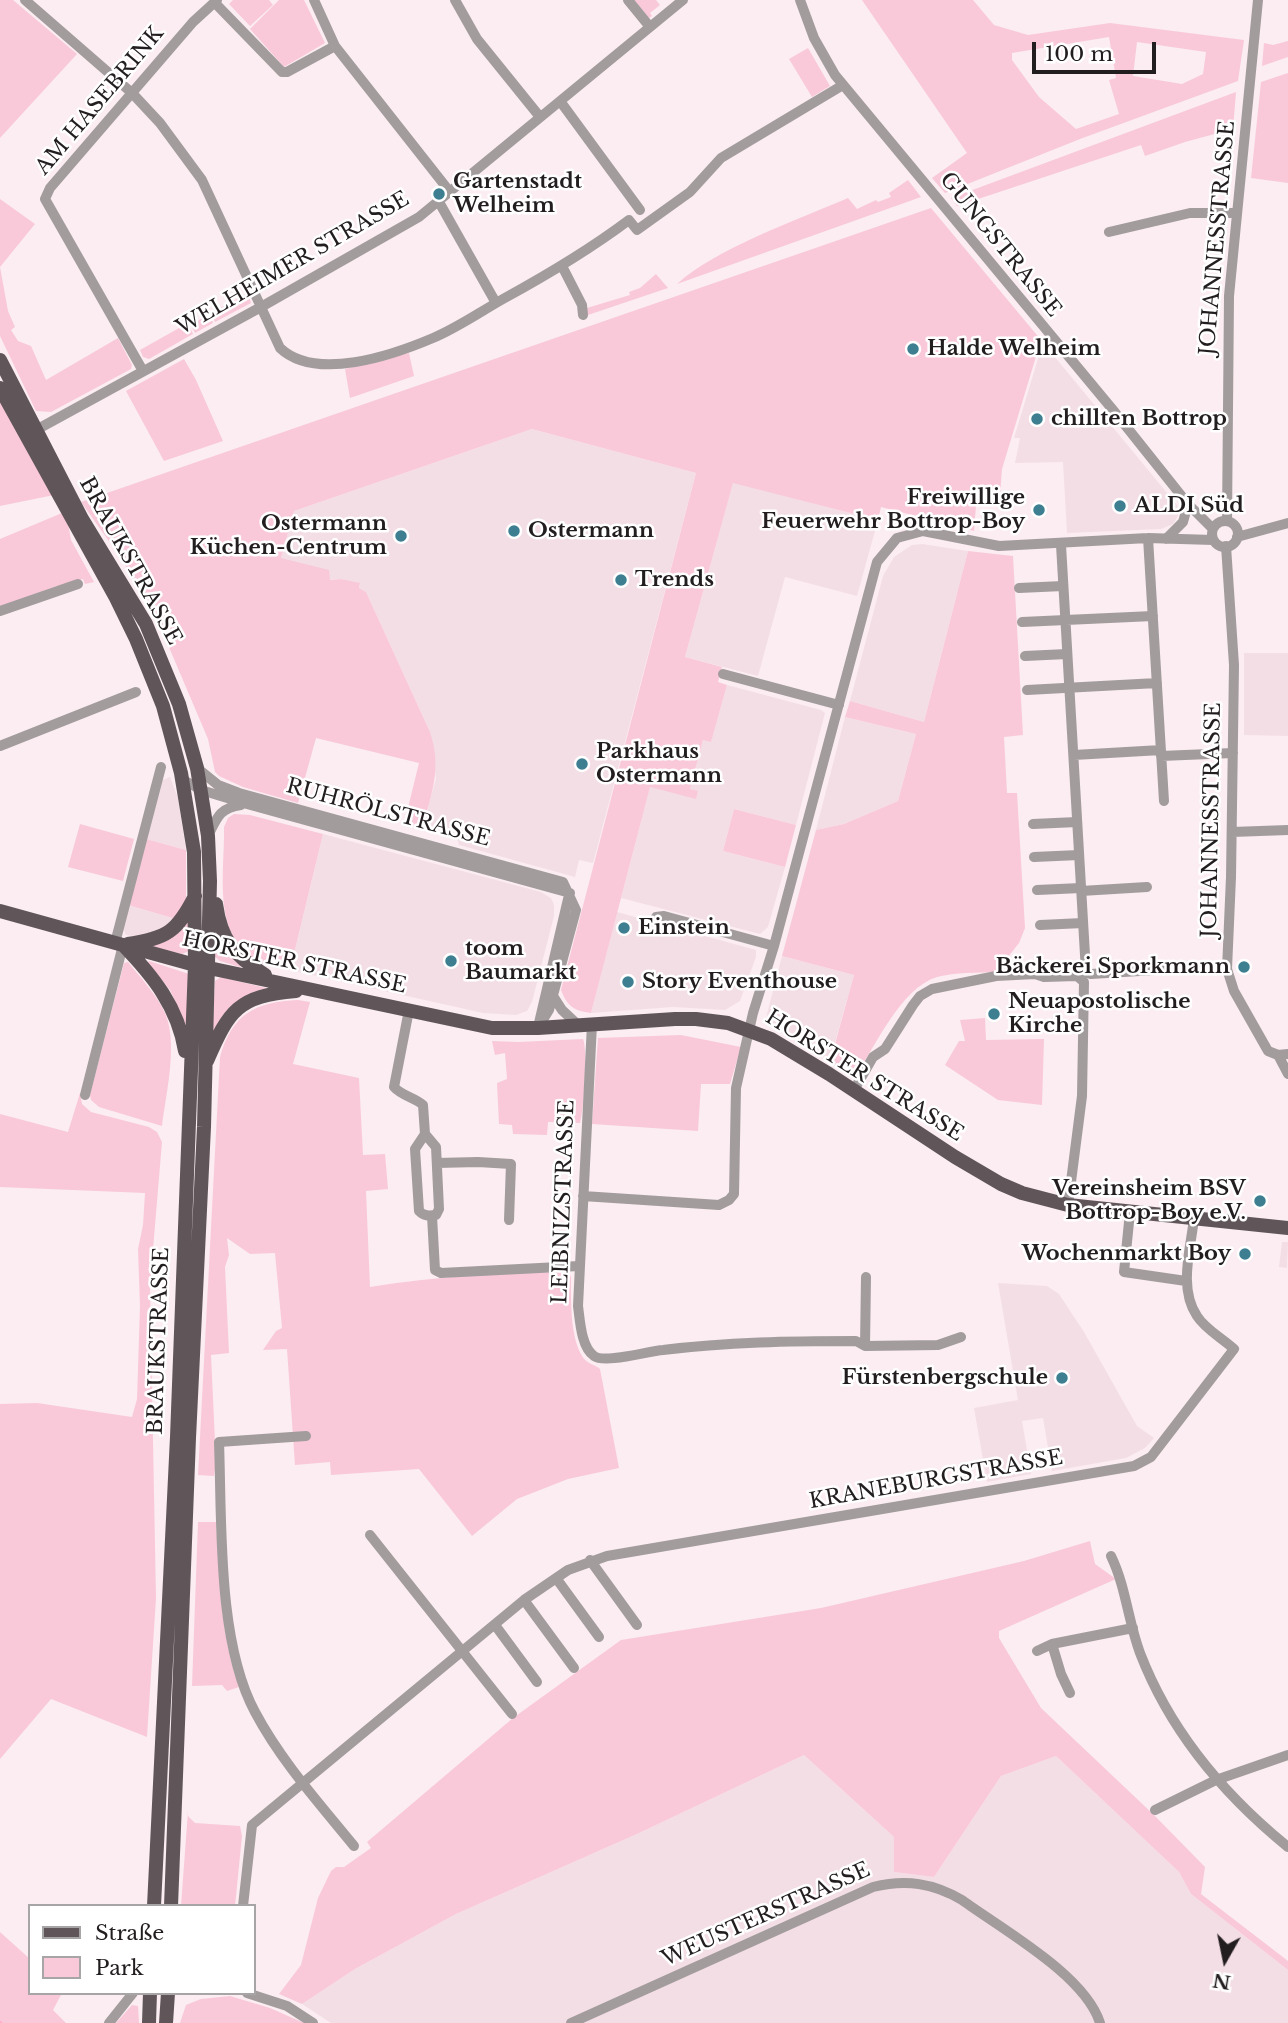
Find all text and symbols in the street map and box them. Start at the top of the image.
street label: AM HASEBRINK [31,22,169,180]
scale bar [1036,28,1160,72]
text: 100 m [1045,41,1113,67]
street label: JOHANNESSTRASSE [1195,120,1241,356]
street label: GUNGSTRASSE [934,168,1066,322]
place label: Gartenstadt Welheim [453,169,582,219]
marker: Gartenstadt Welheim [431,186,447,202]
street label: WELHEIMER STRASSE [172,187,414,341]
place label: Halde Welheim [927,336,1101,362]
marker: Halde Welheim [905,341,921,357]
place label: chillten Bottrop [1051,406,1227,432]
marker: chillten Bottrop [1029,411,1045,427]
street label: BRAUKSTRASSE [73,473,187,649]
place label: Freiwillige Feuerwehr Bottrop-Boy [761,485,1025,535]
place label: ALDI Süd [1134,493,1244,519]
marker: ALDI Süd [1112,498,1128,514]
marker: Freiwillige Feuerwehr Bottrop-Boy [1031,502,1047,518]
place label: Ostermann Küchen-Centrum [190,511,387,561]
place label: Ostermann [528,518,654,544]
marker: Ostermann [506,523,522,539]
marker: Ostermann Küchen-Centrum [393,528,409,544]
place label: Trends [635,567,714,593]
marker: Trends [613,572,629,588]
street label: JOHANNESSTRASSE [1197,702,1227,938]
place label: Parkhaus Ostermann [596,739,722,789]
marker: Parkhaus Ostermann [574,756,590,772]
street label: RUHRÖLSTRASSE [283,774,493,852]
place label: Einstein [638,915,730,941]
marker: Einstein [616,920,632,936]
street label: HORSTER STRASSE [180,927,408,999]
place label: toom Baumarkt [465,936,576,986]
marker: toom Baumarkt [443,953,459,969]
place label: Bäckerei Sporkmann [995,954,1230,980]
marker: Bäckerei Sporkmann [1236,959,1252,975]
place label: Story Eventhouse [642,969,837,995]
marker: Story Eventhouse [620,974,636,990]
place label: Neuapostolische Kirche [1008,989,1191,1039]
street label: HORSTER STRASSE [760,1005,968,1147]
marker: Neuapostolische Kirche [986,1006,1002,1022]
street label: LEIBNIZSTRASSE [548,1099,580,1305]
place label: Vereinsheim BSV Bottrop-Boy e.V. [1052,1176,1246,1226]
marker: Vereinsheim BSV Bottrop-Boy e.V. [1252,1193,1268,1209]
place label: Wochenmarkt Boy [1022,1241,1231,1267]
marker: Wochenmarkt Boy [1237,1246,1253,1262]
street label: BRAUKSTRASSE [143,1247,175,1435]
place label: Fürstenbergschule [842,1365,1048,1391]
marker: Fürstenbergschule [1054,1370,1070,1386]
street label: KRANEBURGSTRASSE [807,1445,1065,1515]
street label: WEUSTERSTRASSE [658,1858,874,1972]
legend [28,1904,256,1995]
text: Straße [95,1920,164,1946]
north arrow [1190,1925,1260,1995]
text: Park [95,1955,144,1981]
text: N [1211,1968,1232,1994]

